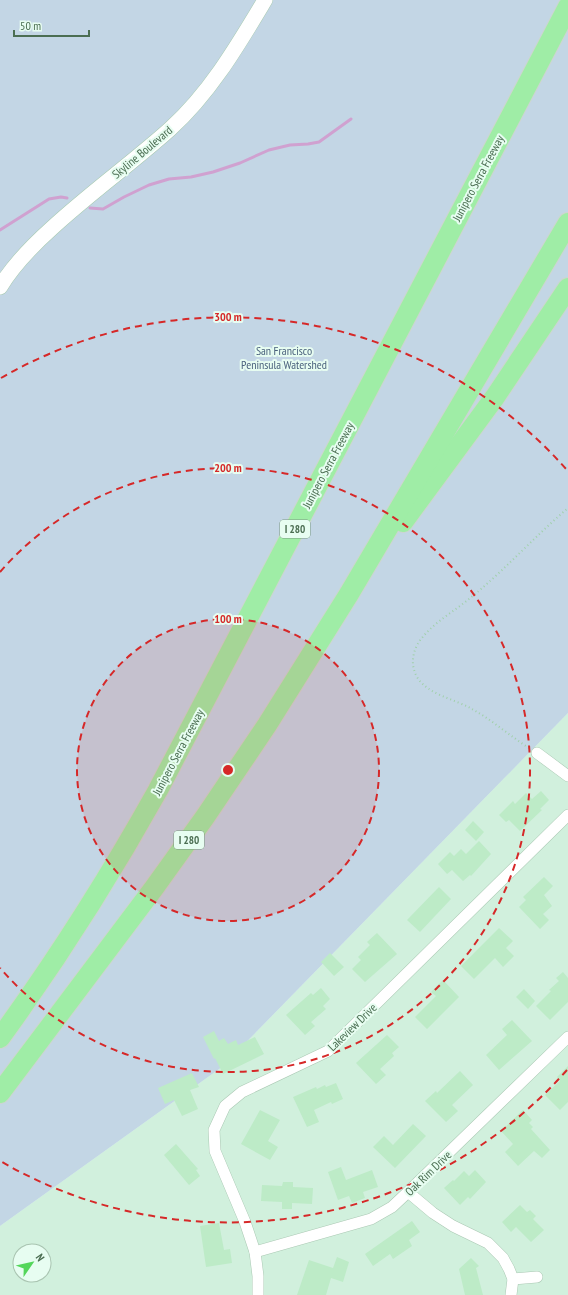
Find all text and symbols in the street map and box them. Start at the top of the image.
scale bar [14,12,89,38]
text: 50 m [20,18,41,33]
street label: Skyline Boulevard [109,122,175,182]
street label: Junipero Serra Freeway [448,132,507,225]
text: 300 m [214,309,242,324]
park label: San Francisco Peninsula Watershed [241,343,327,372]
street label: Junipero Serra Freeway [298,419,357,512]
text: 200 m [214,460,242,475]
road number: I 280 [280,520,310,538]
text: 100 m [214,611,242,626]
street label: Junipero Serra Freeway [148,706,207,799]
centre of rings [221,763,235,777]
road number: I 280 [174,831,204,849]
street label: Lakeview Drive [324,1000,380,1054]
street label: Oak Rim Drive [402,1147,454,1199]
north arrow [12,1243,52,1283]
text: N [33,1251,48,1264]

